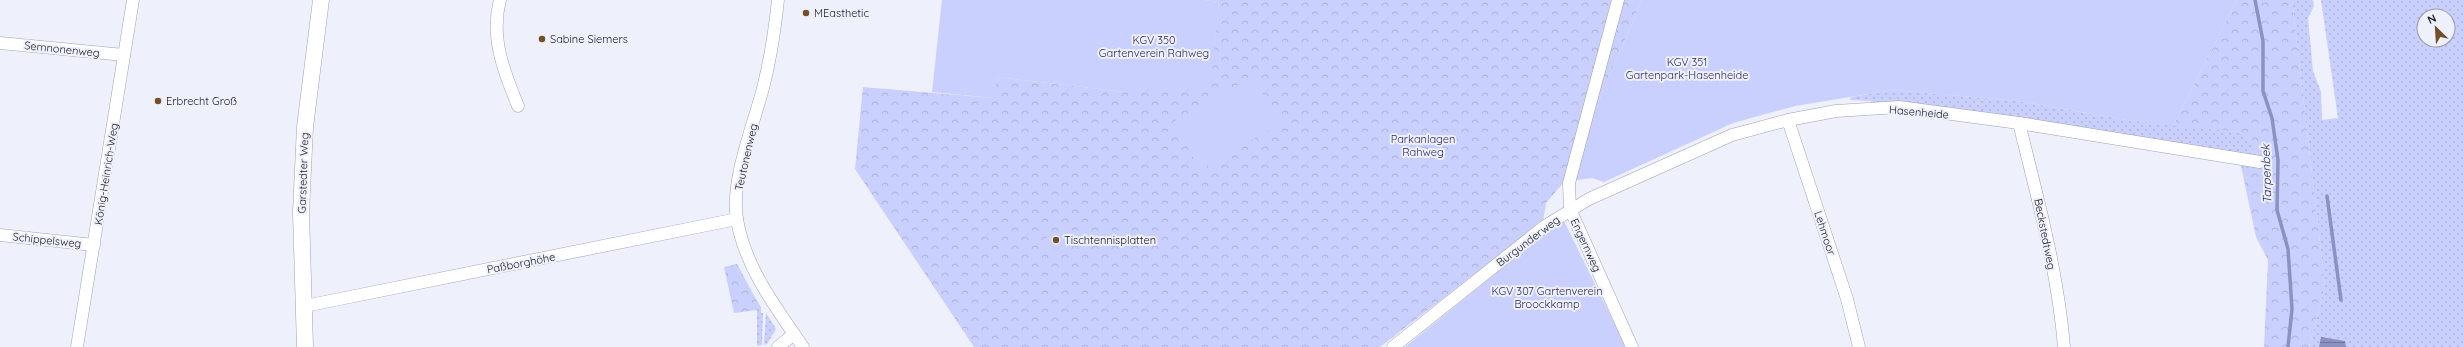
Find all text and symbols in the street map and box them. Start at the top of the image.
place label: MEasthetic [814,6,869,20]
marker: MEasthetic [801,8,811,18]
north arrow [2416,8,2456,48]
text: N [2425,11,2438,27]
place label: Sabine Siemers [550,32,628,46]
park label: KGV 350 Gartenverein Rahweg [1099,33,1209,60]
marker: Sabine Siemers [537,34,547,44]
street label: Semnonenweg [24,38,100,60]
park label: KGV 351 Gartenpark-Hasenheide [1626,55,1748,82]
place label: Erbrecht Groß [166,94,237,108]
marker: Erbrecht Groß [153,96,163,106]
street label: Hasenheide [1888,102,1950,122]
street label: König-Heinrich-Weg [91,122,121,226]
street label: Teutonenweg [731,122,761,192]
street label: Garstedter Weg [295,132,311,214]
park label: Parkanlagen Rahweg [1391,132,1455,159]
water label: Tarpenbek [2257,142,2275,204]
street label: Beckstedtweg [2031,197,2059,271]
street label: Lehmoor [1811,209,1839,258]
street label: Burgunderweg [1493,213,1563,269]
street label: Engernweg [1568,216,1604,274]
street label: Schippelsweg [12,229,82,251]
place label: Tischtennisplatten [1064,233,1156,247]
marker: Tischtennisplatten [1051,235,1061,245]
street label: Paßborghöhe [486,250,556,276]
park label: KGV 307 Gartenverein Broockkamp [1491,284,1603,311]

